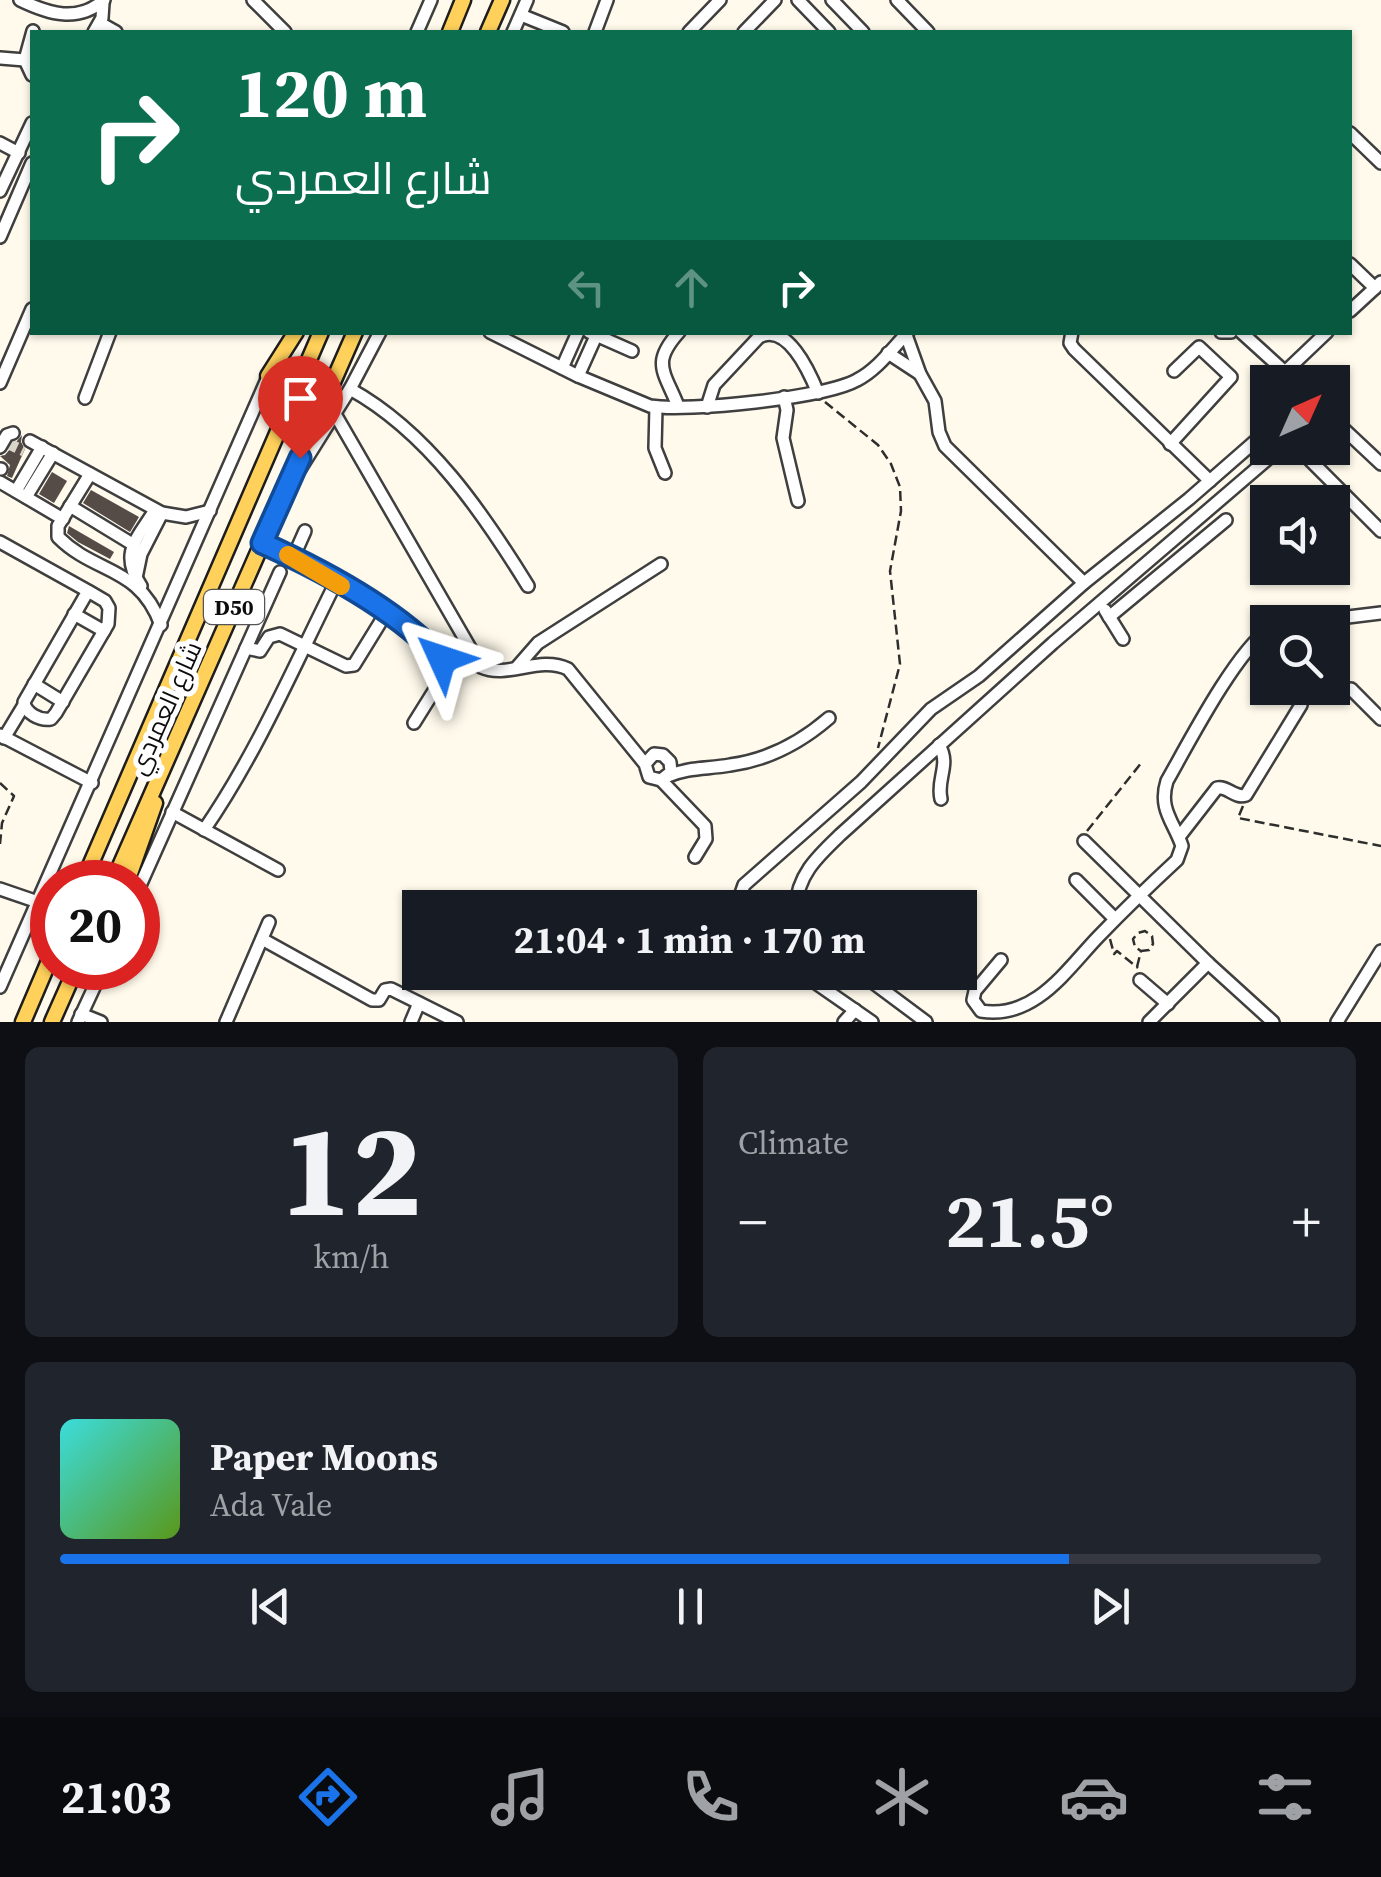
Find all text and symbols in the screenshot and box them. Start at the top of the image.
text: 120 m [235,44,427,140]
icon: right [70,70,200,200]
text: شارع العمردي [235,147,492,209]
icon: left [559,260,614,315]
icon: ahead [664,260,719,315]
icon: right [769,260,824,315]
pin [258,356,343,459]
north arrow [1250,365,1350,465]
map controls [1250,365,1350,705]
icon: arrive [273,371,328,426]
button: sound [1250,485,1350,585]
road number: D50 [204,590,264,624]
button: search [1250,605,1350,705]
position arrow [390,607,494,711]
street label: شارع العمردي [120,636,212,781]
speed limit sign: 20 [30,860,160,990]
text: 21:04 · 1 min · 170 m [513,914,866,966]
text: 12 [281,1080,422,1259]
text: Climate [738,1121,849,1165]
text: 21.5° [945,1169,1114,1272]
text: − [738,1184,767,1259]
text: + [1292,1184,1321,1259]
text: km/h [313,1235,390,1279]
text: Paper Moons [210,1431,438,1483]
text: Ada Vale [210,1483,332,1527]
icon: previous [243,1579,298,1634]
icon: pause [663,1579,718,1634]
icon: next [1083,1579,1138,1634]
icon: directions [293,1762,363,1832]
icon: music [485,1762,555,1832]
icon: phone [676,1762,746,1832]
icon: climate [867,1762,937,1832]
icon: car [1059,1762,1129,1832]
icon: filters [1250,1762,1320,1832]
text: 21:03 [61,1766,172,1828]

